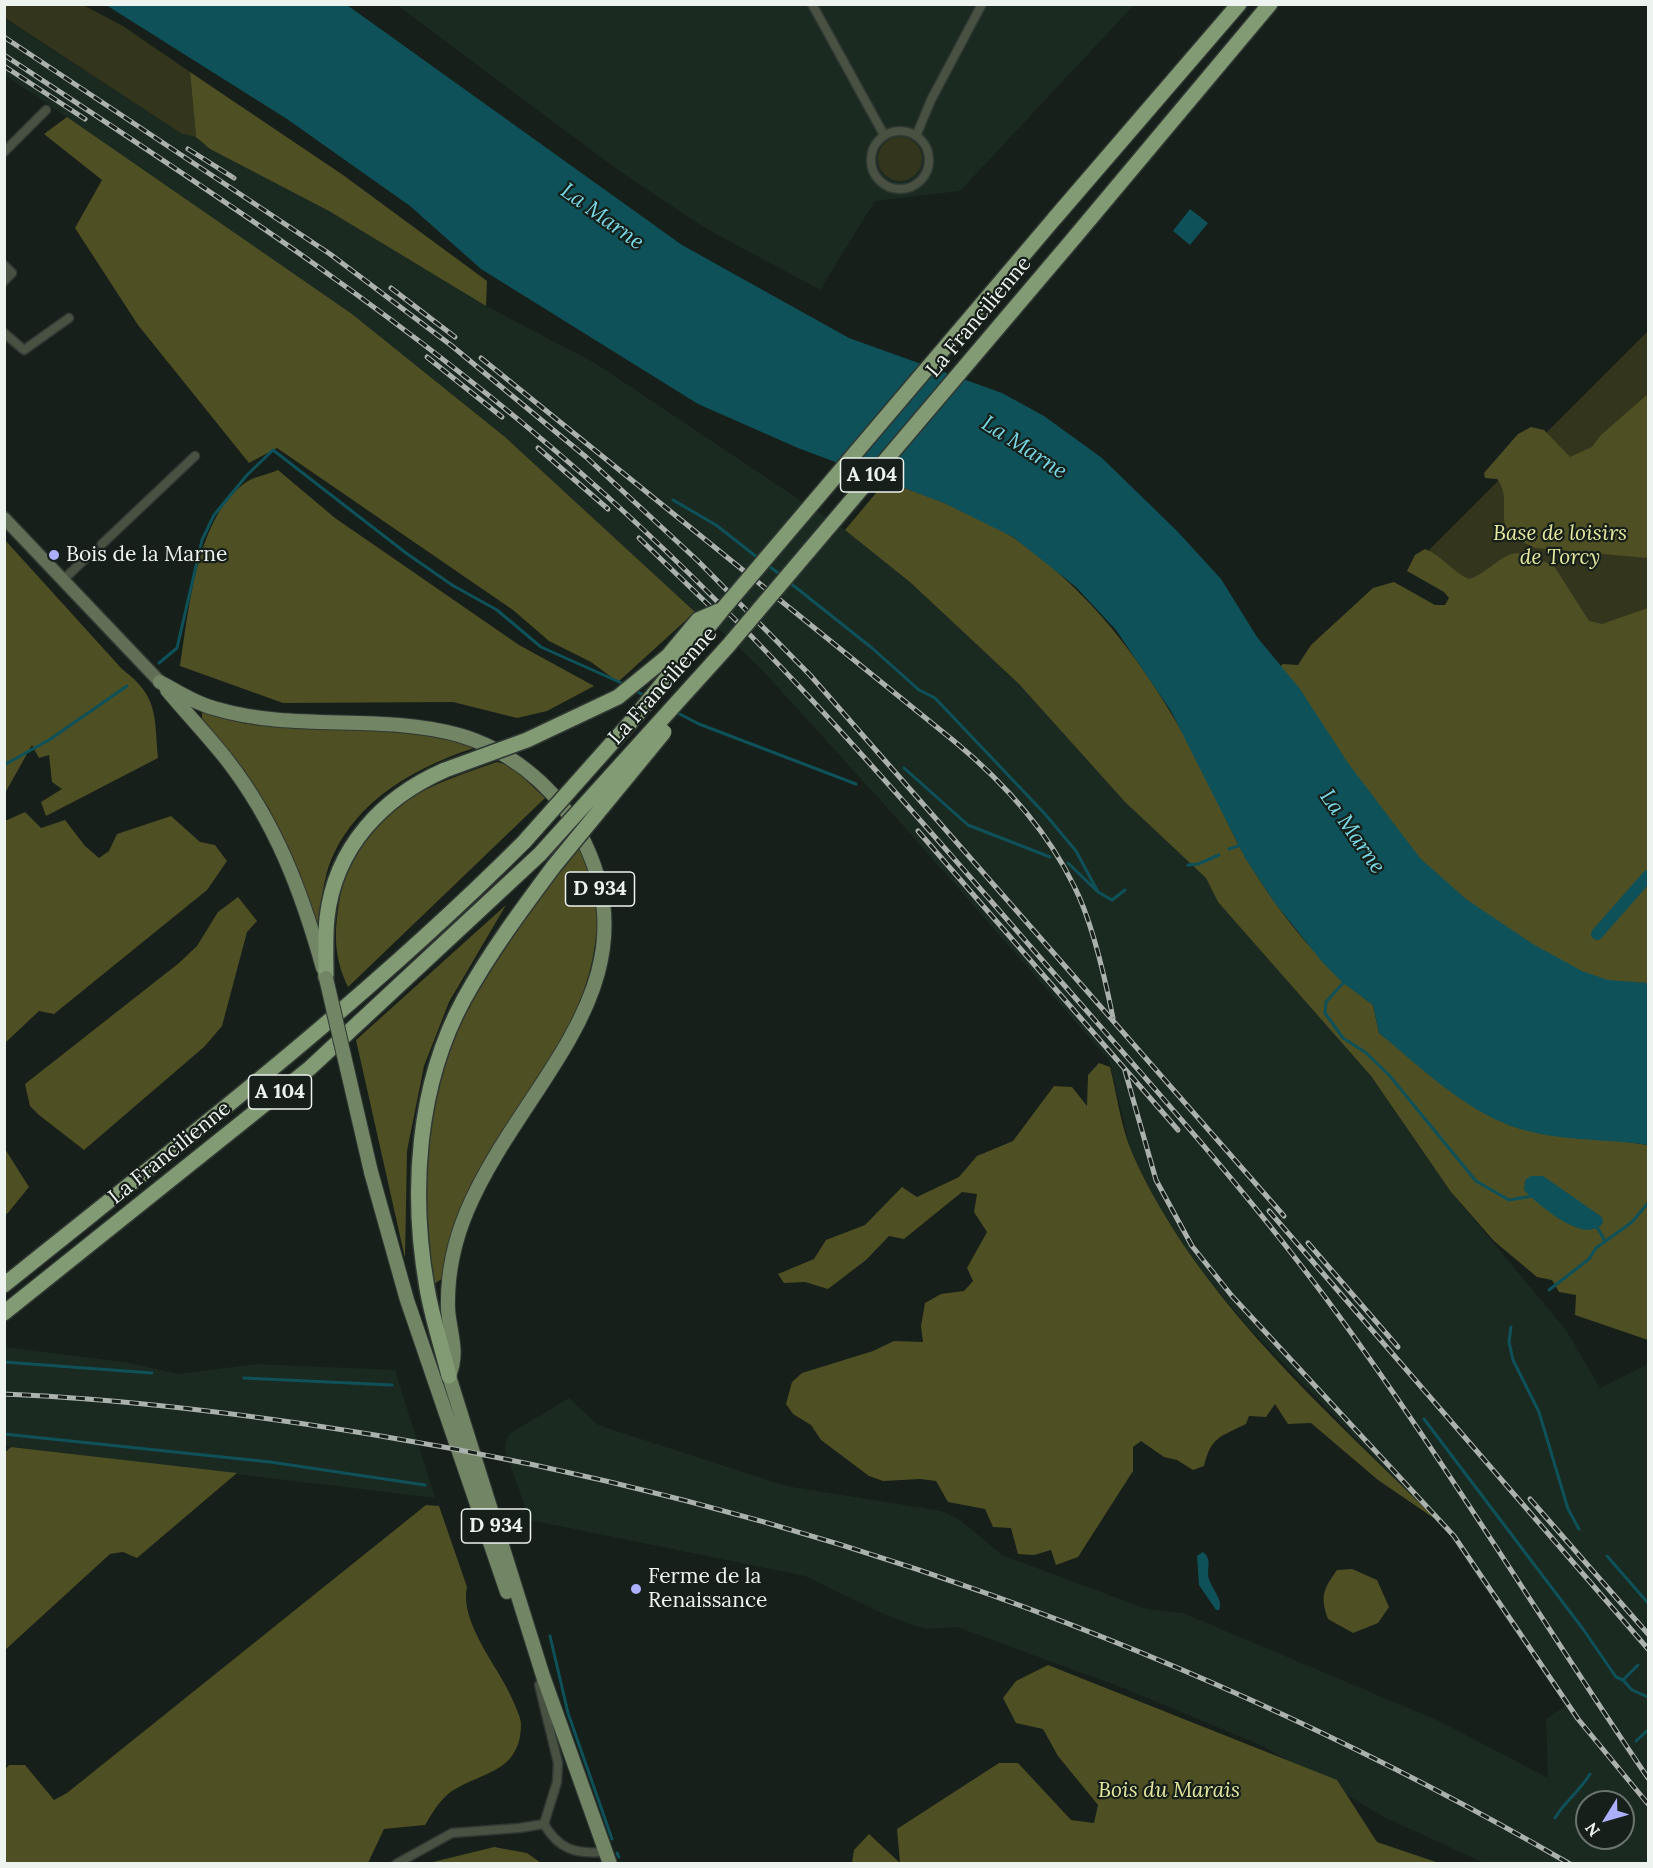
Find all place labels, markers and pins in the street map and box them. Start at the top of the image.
place label: Bois de la Marne [66,542,227,568]
marker: Bois de la Marne [47,548,61,562]
place label: Ferme de la Renaissance [648,1564,767,1614]
marker: Ferme de la Renaissance [629,1582,643,1596]

